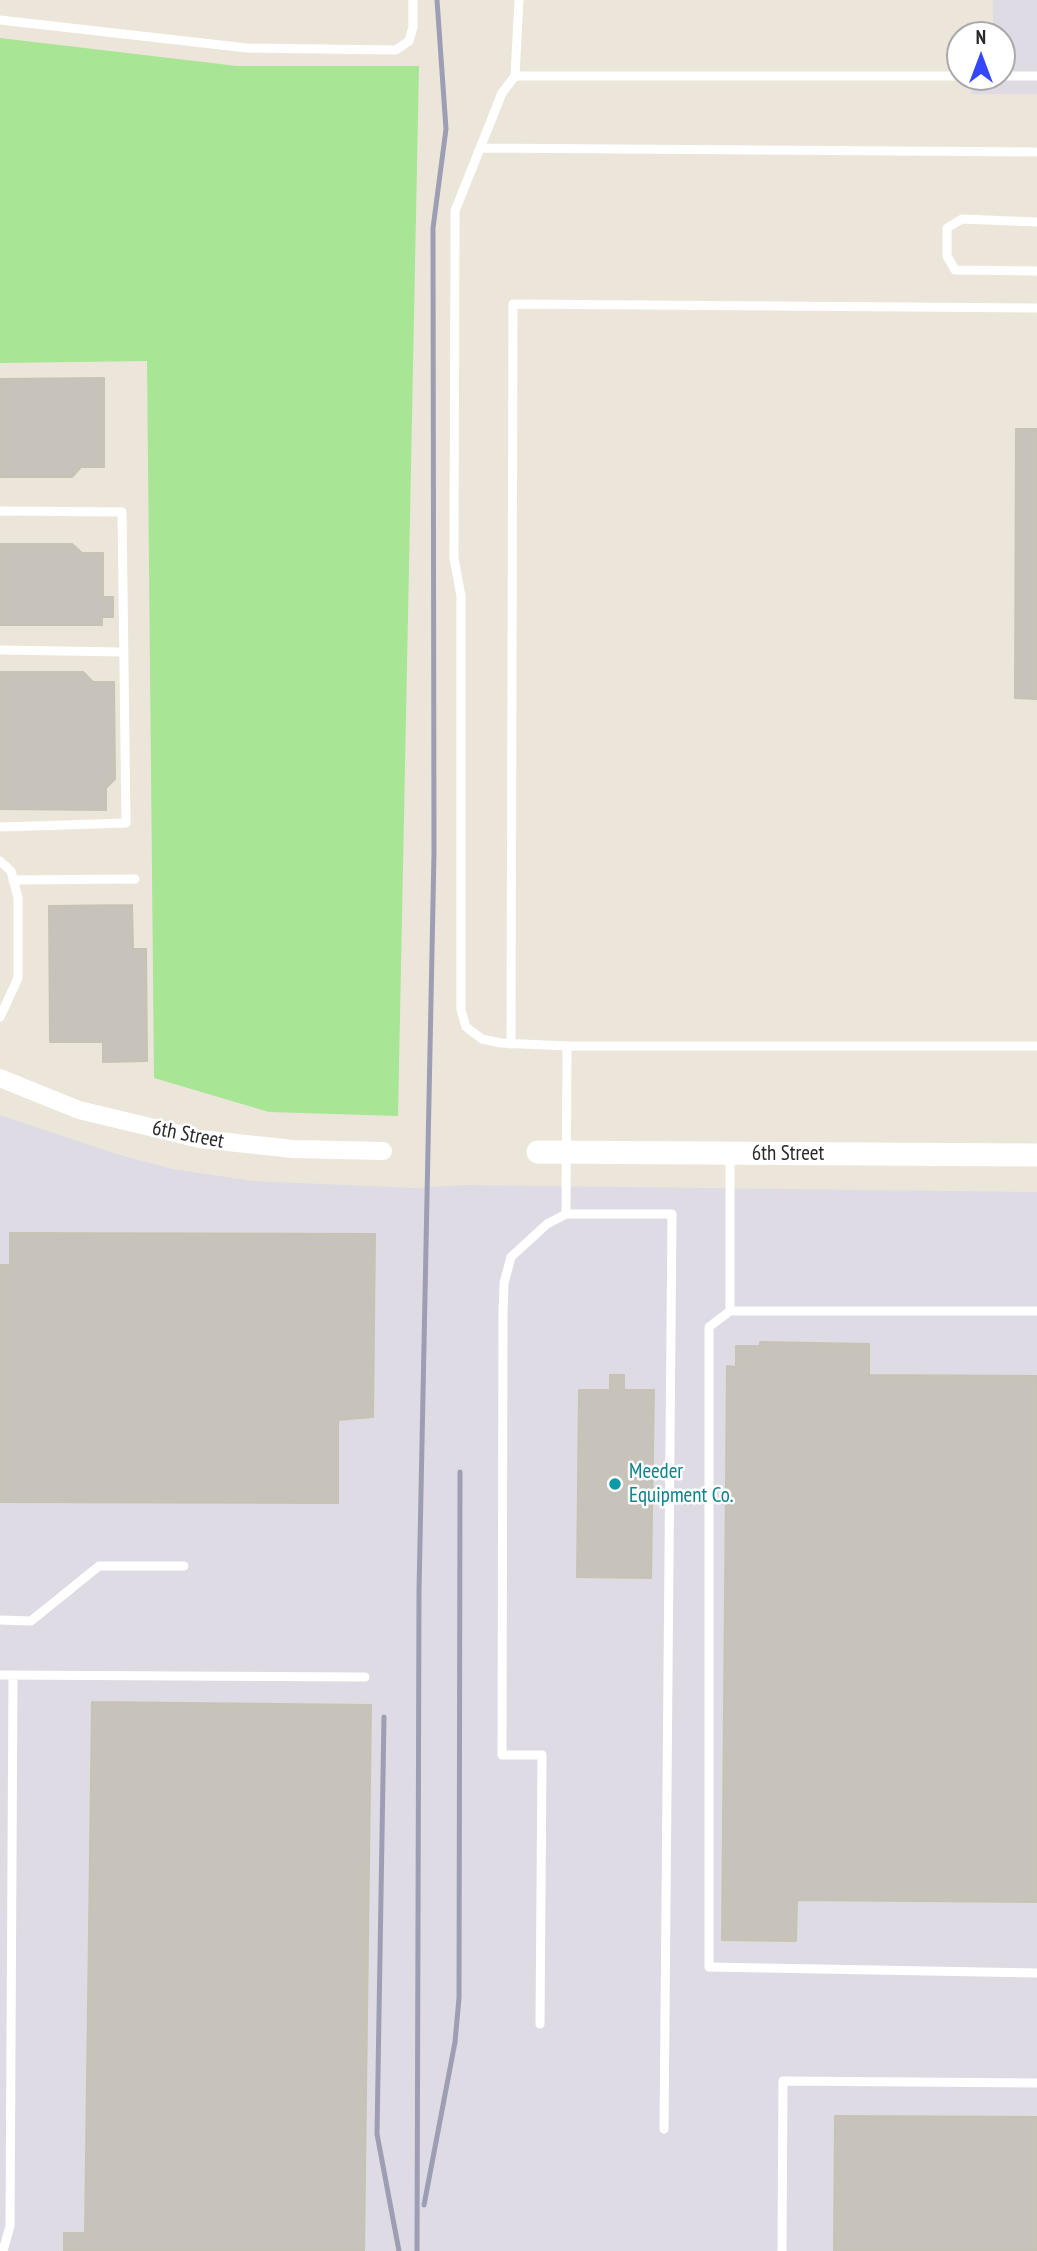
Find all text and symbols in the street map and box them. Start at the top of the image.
north arrow [946,21,1016,91]
text: N [976,25,986,49]
street label: 6th Street [150,1116,226,1154]
street label: 6th Street [752,1141,824,1167]
place label: Meeder Equipment Co. [629,1459,733,1509]
marker: Meeder Equipment Co. [607,1476,623,1492]

